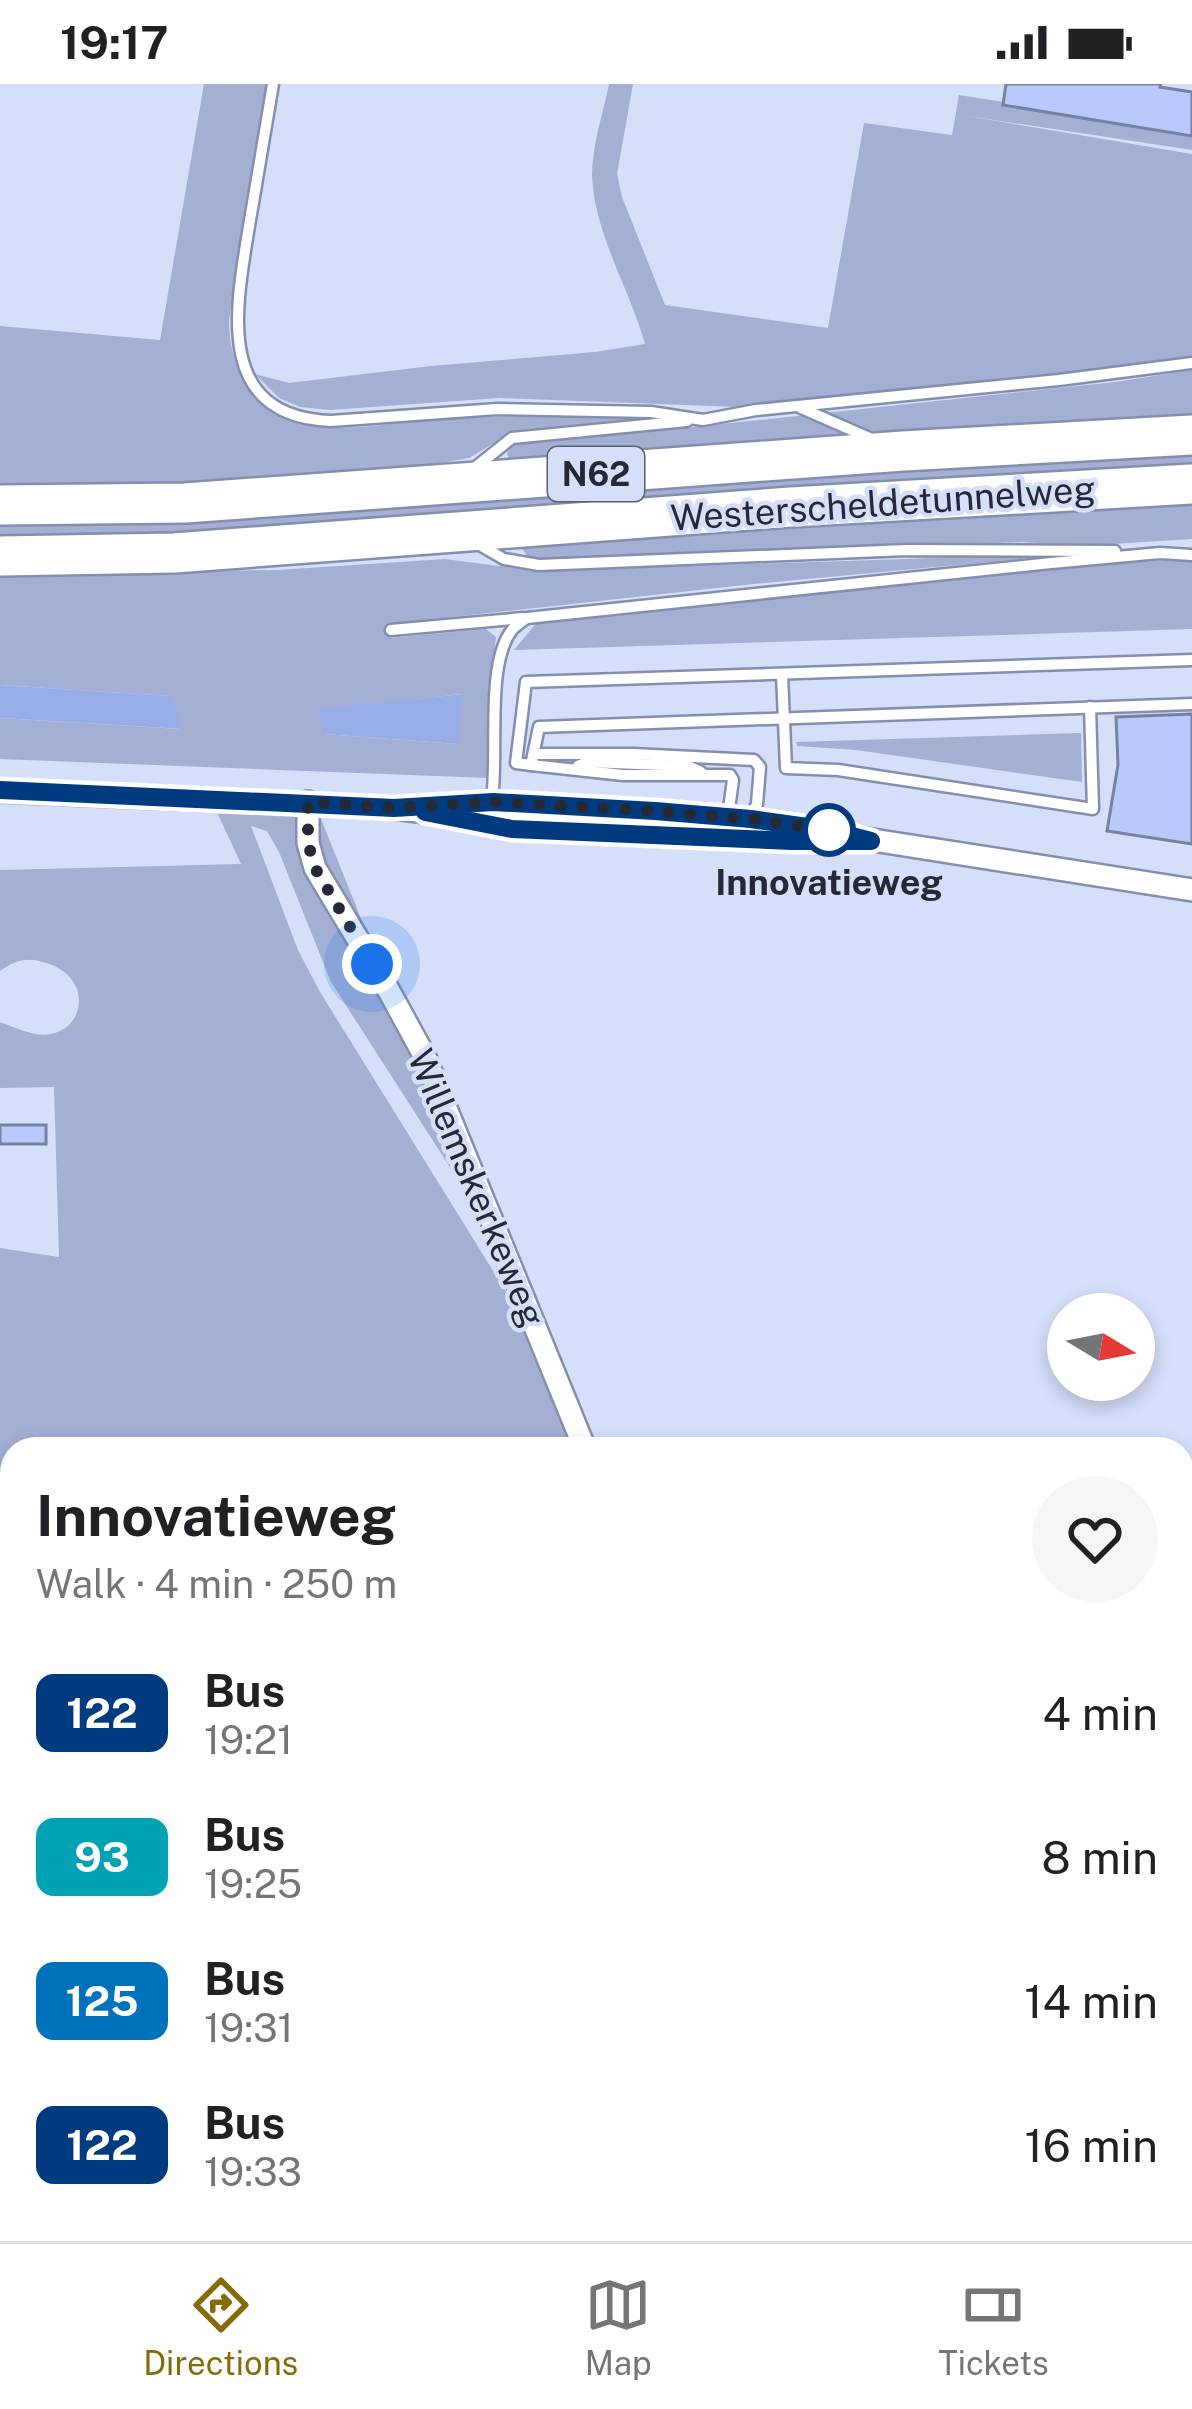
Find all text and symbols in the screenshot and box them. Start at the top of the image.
text: 19:17 [60,16,168,69]
road number: N62 [548,447,644,501]
street label: Westerscheldetunnelweg [669,467,1097,539]
marker: Innovatieweg [804,805,854,855]
place label: Innovatieweg [715,861,943,903]
your location [342,934,402,994]
street label: Willemskerkeweg [400,1043,554,1333]
north arrow [1047,1293,1155,1401]
map controls [1047,1293,1155,1401]
button: heart [1032,1476,1158,1602]
text: Innovatieweg [36,1482,396,1549]
text: Walk · 4 min · 250 m [36,1561,397,1607]
text: Bus [204,1664,285,1717]
text: 4 min [1042,1687,1158,1740]
text: 122 [66,1688,138,1737]
text: 19:21 [204,1717,293,1763]
text: Bus [204,1808,285,1861]
text: 8 min [1042,1831,1158,1884]
text: 93 [74,1832,130,1881]
text: 19:25 [204,1861,302,1907]
text: Bus [204,1952,285,2005]
text: 14 min [1024,1975,1158,2028]
text: 125 [66,1976,139,2025]
text: 19:31 [204,2005,293,2051]
text: Bus [204,2096,285,2149]
text: 16 min [1024,2119,1158,2172]
text: 122 [66,2120,138,2169]
text: 19:33 [204,2149,302,2195]
tab: Directions [143,2272,298,2382]
tab: Map [585,2272,652,2382]
tab: Tickets [938,2272,1049,2382]

